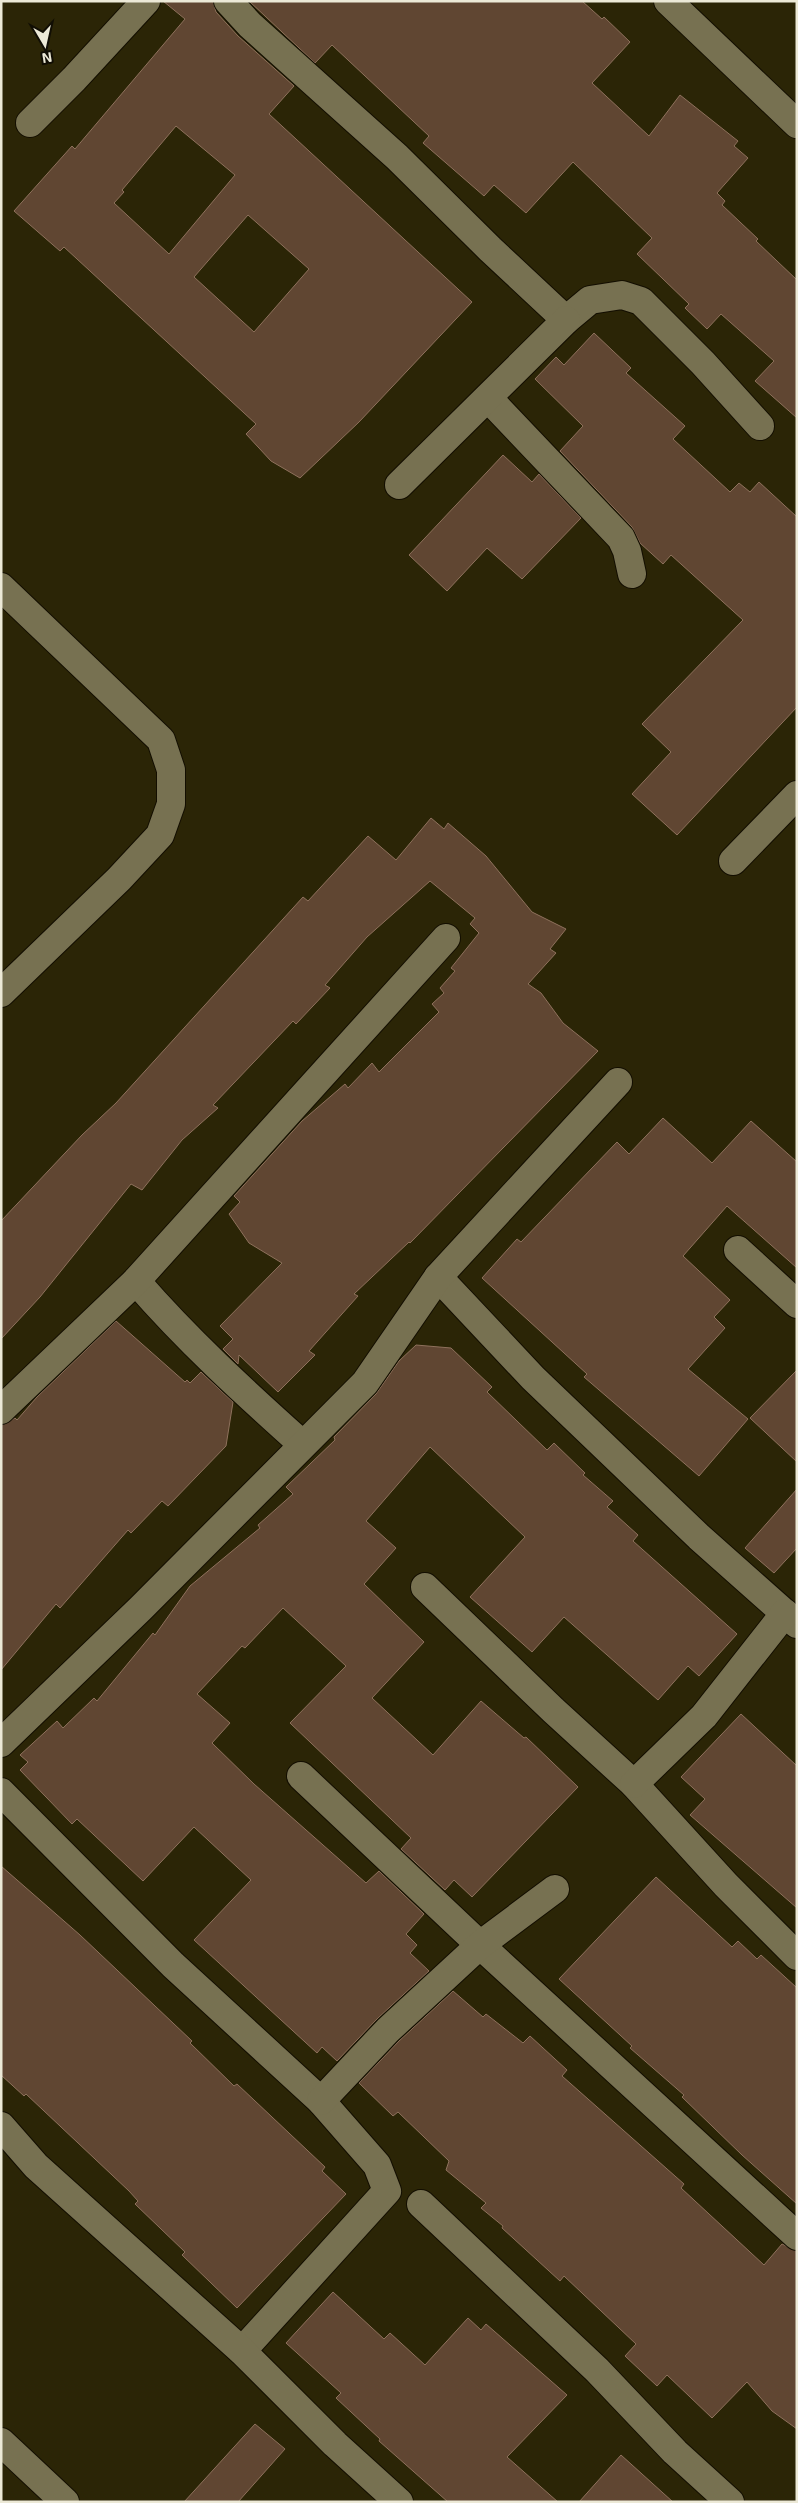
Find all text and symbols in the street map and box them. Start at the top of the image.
north arrow [20,20,70,70]
text: N [41,49,53,68]

